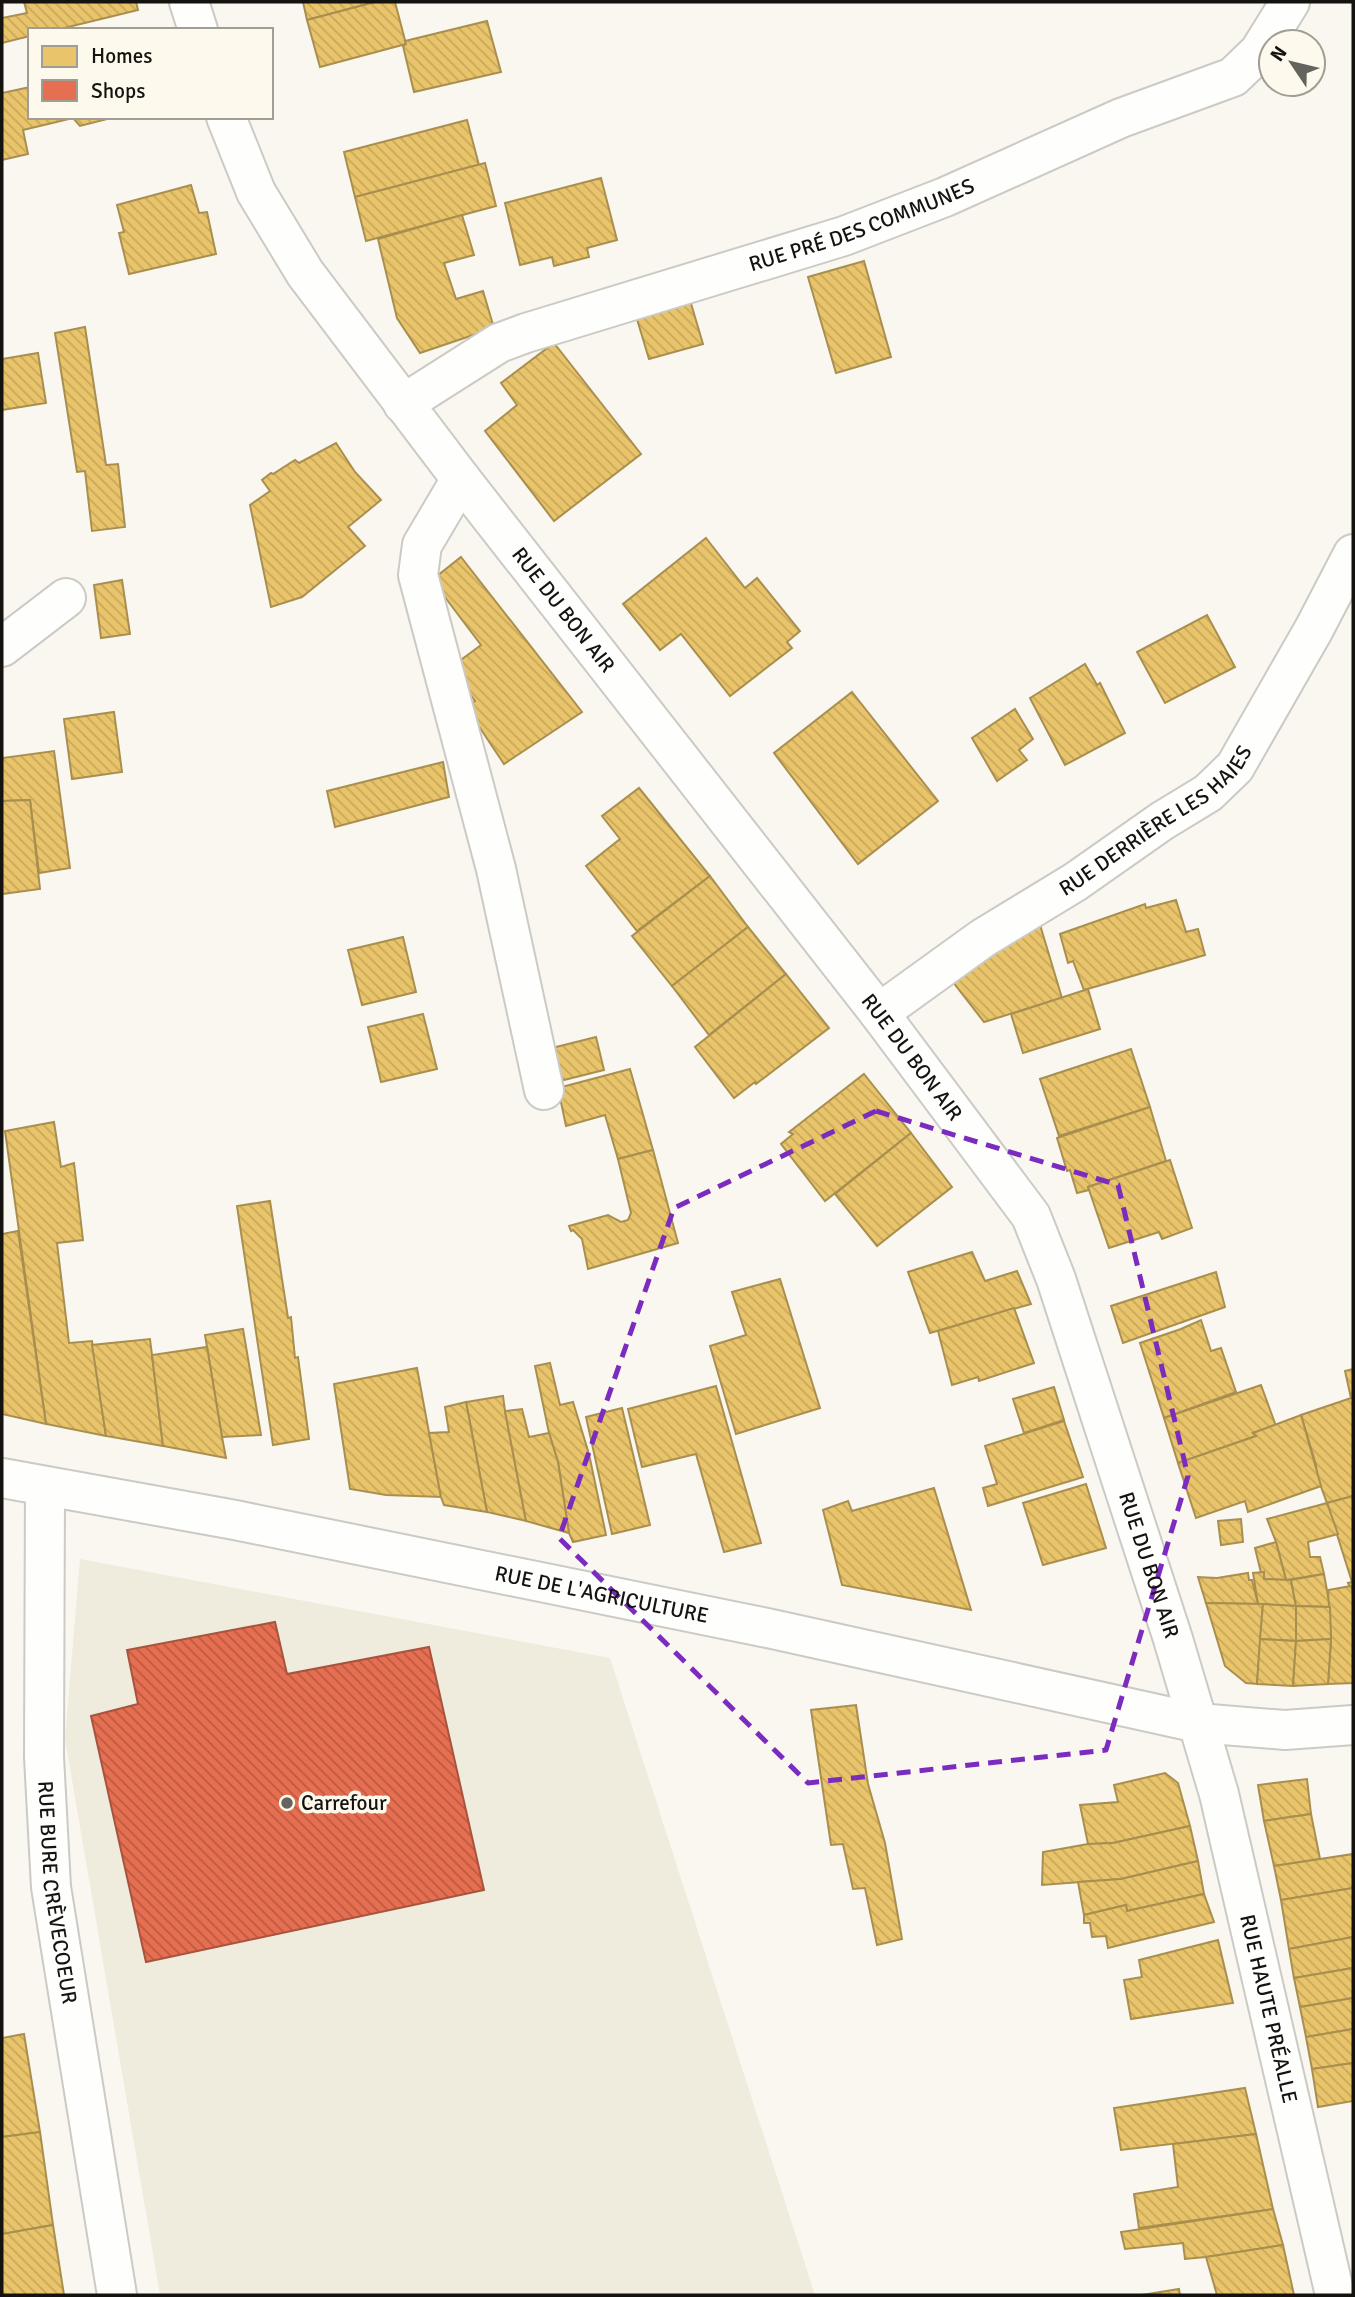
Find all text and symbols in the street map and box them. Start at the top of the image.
legend [28,28,273,119]
north arrow [1257,28,1327,98]
text: N [1265,42,1293,66]
text: Homes [91,43,153,69]
text: Shops [91,78,145,104]
street label: RUE PRÉ DES COMMUNES [746,173,978,277]
street label: RUE DU BON AIR [506,542,621,678]
street label: RUE DERRIÈRE LES HAIES [1054,741,1258,902]
street label: RUE DU BON AIR [856,988,968,1126]
street label: RUE DU BON AIR [1113,1489,1185,1641]
street label: RUE DE L'AGRICULTURE [493,1560,711,1629]
street label: RUE BURE CRÈVECOEUR [32,1780,83,2006]
place label: Carrefour [301,1790,387,1816]
marker: Carrefour [279,1795,295,1811]
street label: RUE HAUTE PRÉALLE [1234,1912,1303,2106]

